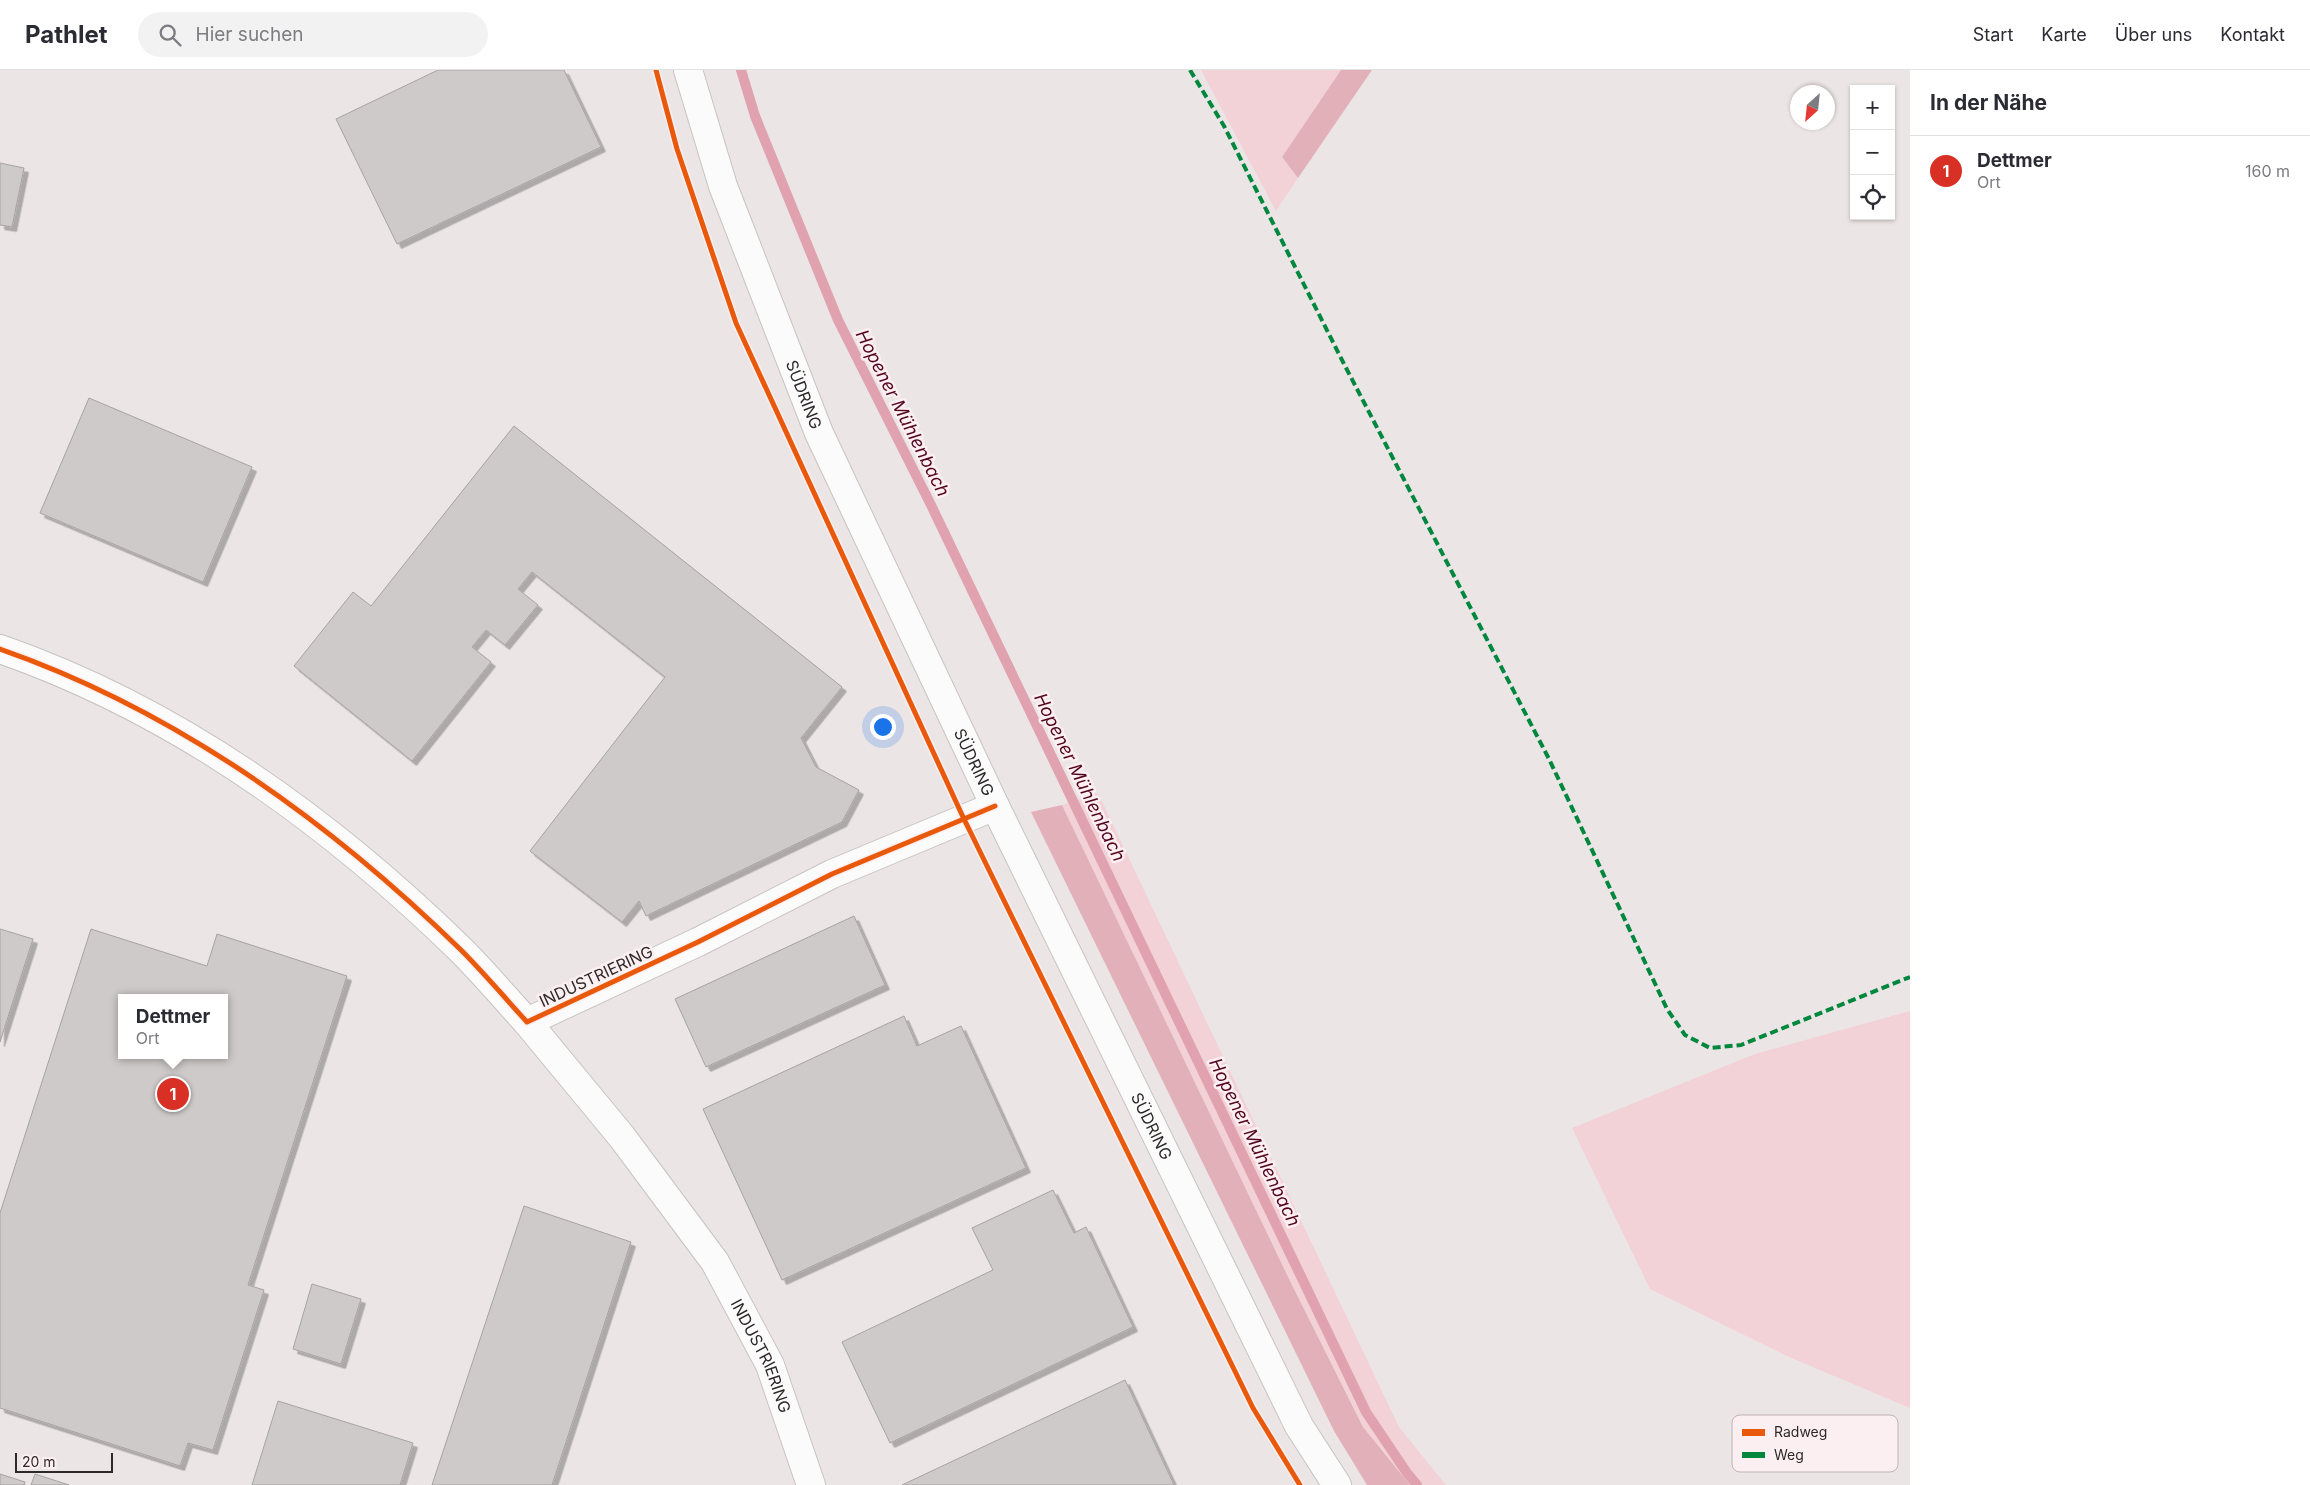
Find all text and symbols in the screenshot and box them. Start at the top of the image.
search box [138,12,488,57]
text: Pathlet [25,20,108,49]
icon: search [156,21,184,49]
text: Hier suchen [196,23,304,46]
text: Start [1973,24,2013,45]
text: Karte [2041,24,2087,45]
text: Über uns [2115,24,2192,45]
text: Kontakt [2220,24,2285,45]
north arrow [1790,85,1835,130]
map controls [1850,85,1895,220]
button: + [1850,85,1895,130]
text: In der Nähe [1930,90,2047,115]
button: − [1850,130,1895,175]
text: Dettmer [1977,149,2052,172]
text: 1 [1943,161,1949,181]
text: 160 m [2245,161,2290,181]
text: Ort [1977,172,2001,192]
button: locate [1850,175,1895,220]
water label: Hopener Mühlenbach [852,326,954,500]
street label: SÜDRING [782,357,827,432]
water label: Hopener Mühlenbach [1030,690,1130,864]
your location [870,714,896,740]
street label: SÜDRING [950,725,999,799]
street label: INDUSTRIERING [536,941,656,1011]
popup [118,994,228,1059]
text: Dettmer [136,1005,210,1028]
text: Ort [136,1028,159,1048]
water label: Hopener Mühlenbach [1205,1055,1305,1229]
pin: 1 [157,1075,189,1113]
street label: SÜDRING [1127,1089,1177,1163]
street label: INDUSTRIERING [727,1296,796,1415]
legend [1732,1415,1898,1472]
text: Radweg [1774,1423,1827,1440]
text: Weg [1774,1446,1804,1463]
scale bar [15,1450,112,1473]
text: 20 m [22,1453,56,1470]

